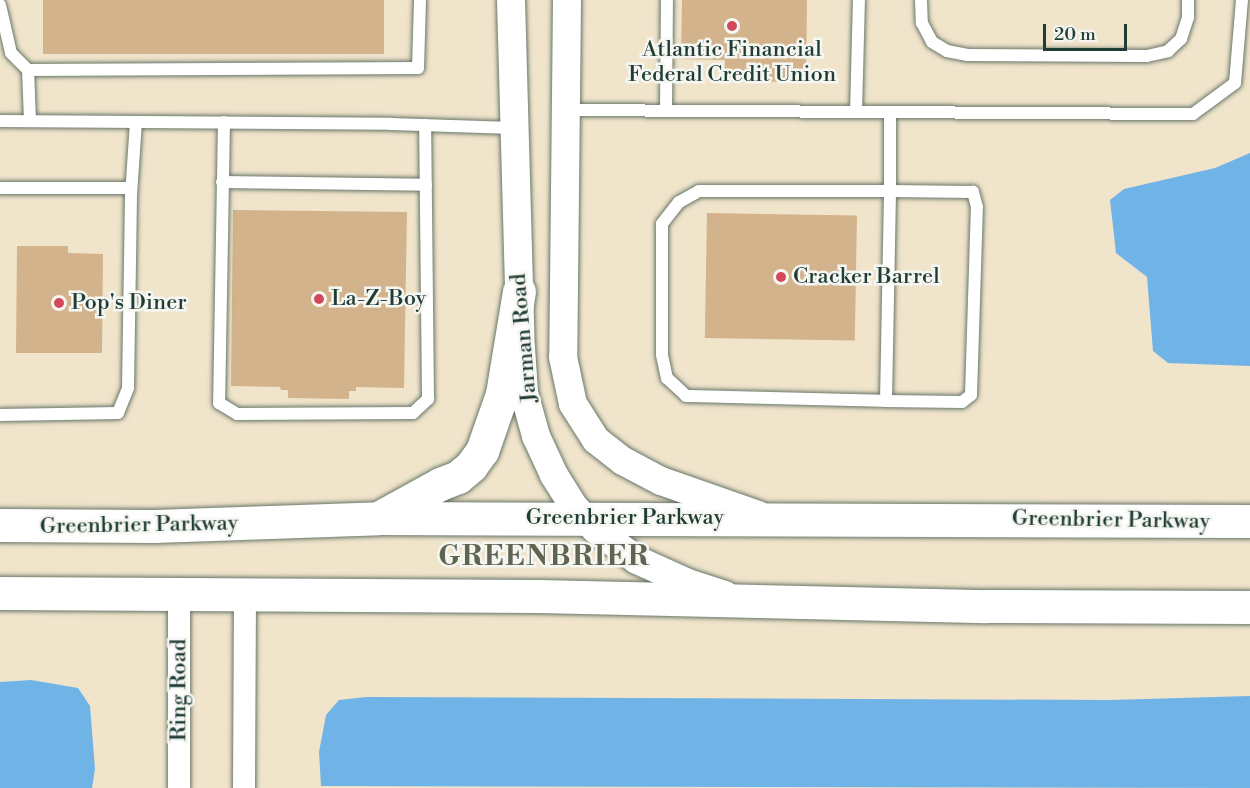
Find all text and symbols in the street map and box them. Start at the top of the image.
scale bar [1046,12,1130,50]
marker: Atlantic Financial Federal Credit Union [725,19,739,33]
text: 20 m [1054,23,1096,46]
place label: Atlantic Financial Federal Credit Union [628,36,836,88]
place label: Cracker Barrel [793,264,940,290]
marker: Cracker Barrel [774,270,788,284]
street label: Jarman Road [505,272,543,404]
place label: La-Z-Boy [331,286,426,312]
place label: Pop's Diner [71,290,187,316]
marker: La-Z-Boy [312,292,326,306]
marker: Pop's Diner [52,296,66,310]
street label: Greenbrier Parkway [526,505,724,531]
street label: Greenbrier Parkway [1012,505,1210,535]
street label: Greenbrier Parkway [40,510,238,540]
district label: GREENBRIER [438,540,650,574]
street label: Ring Road [166,639,192,741]

